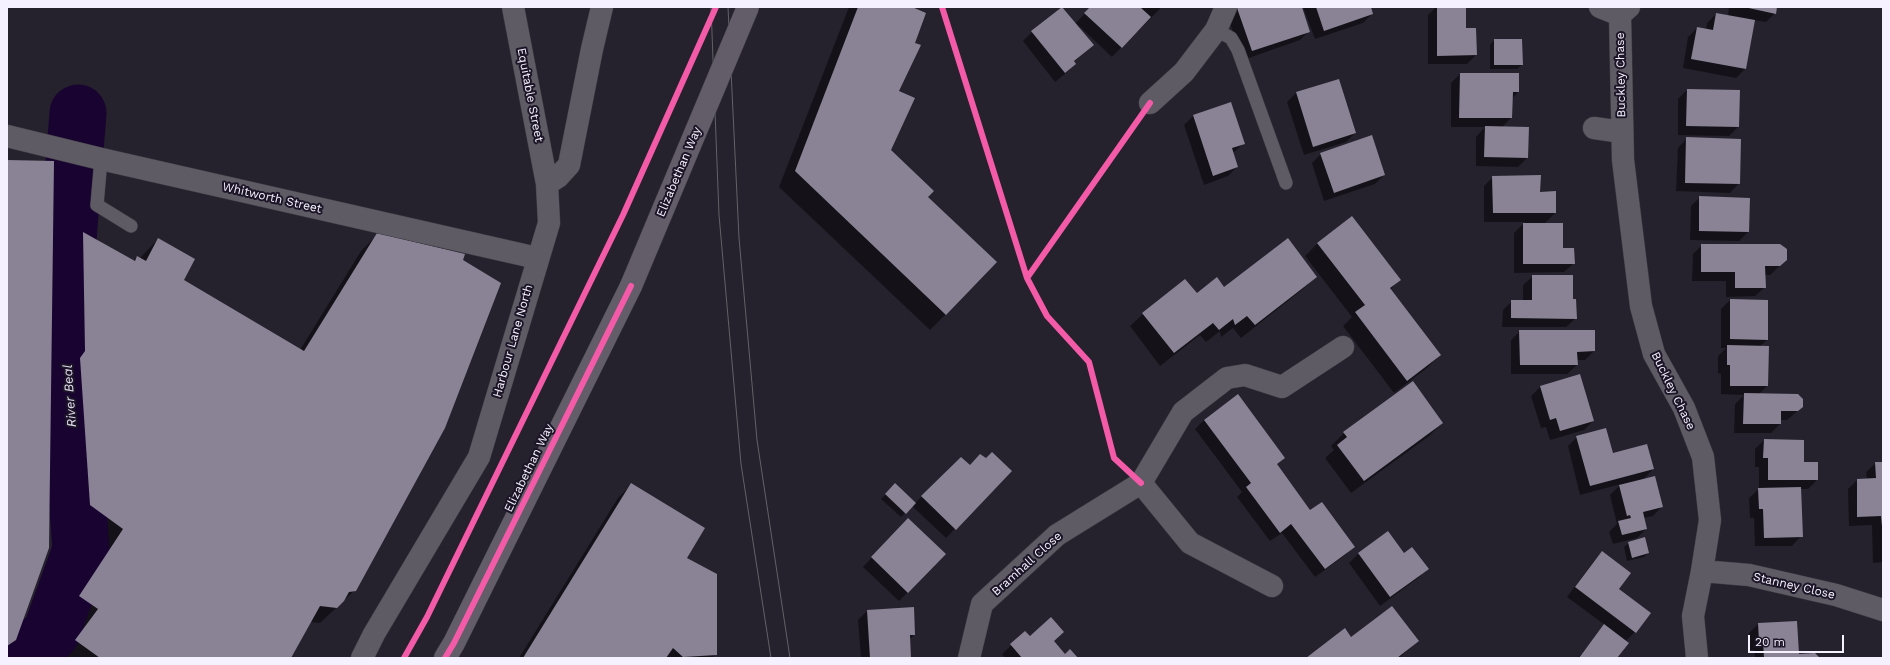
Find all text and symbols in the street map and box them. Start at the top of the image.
street label: Buckley Chase [1613,32,1629,118]
street label: Equitable Street [514,47,546,143]
street label: Elizabethan Way [654,125,704,219]
street label: Whitworth Street [221,180,323,216]
street label: Harbour Lane North [490,283,536,399]
street label: Buckley Chase [1648,350,1698,432]
water label: River Beal [60,364,80,428]
street label: Elizabethan Way [501,422,557,514]
street label: Bramhall Close [989,529,1065,599]
street label: Stanney Close [1752,570,1836,602]
scale bar [1750,627,1846,653]
text: 20 m [1755,635,1785,649]

